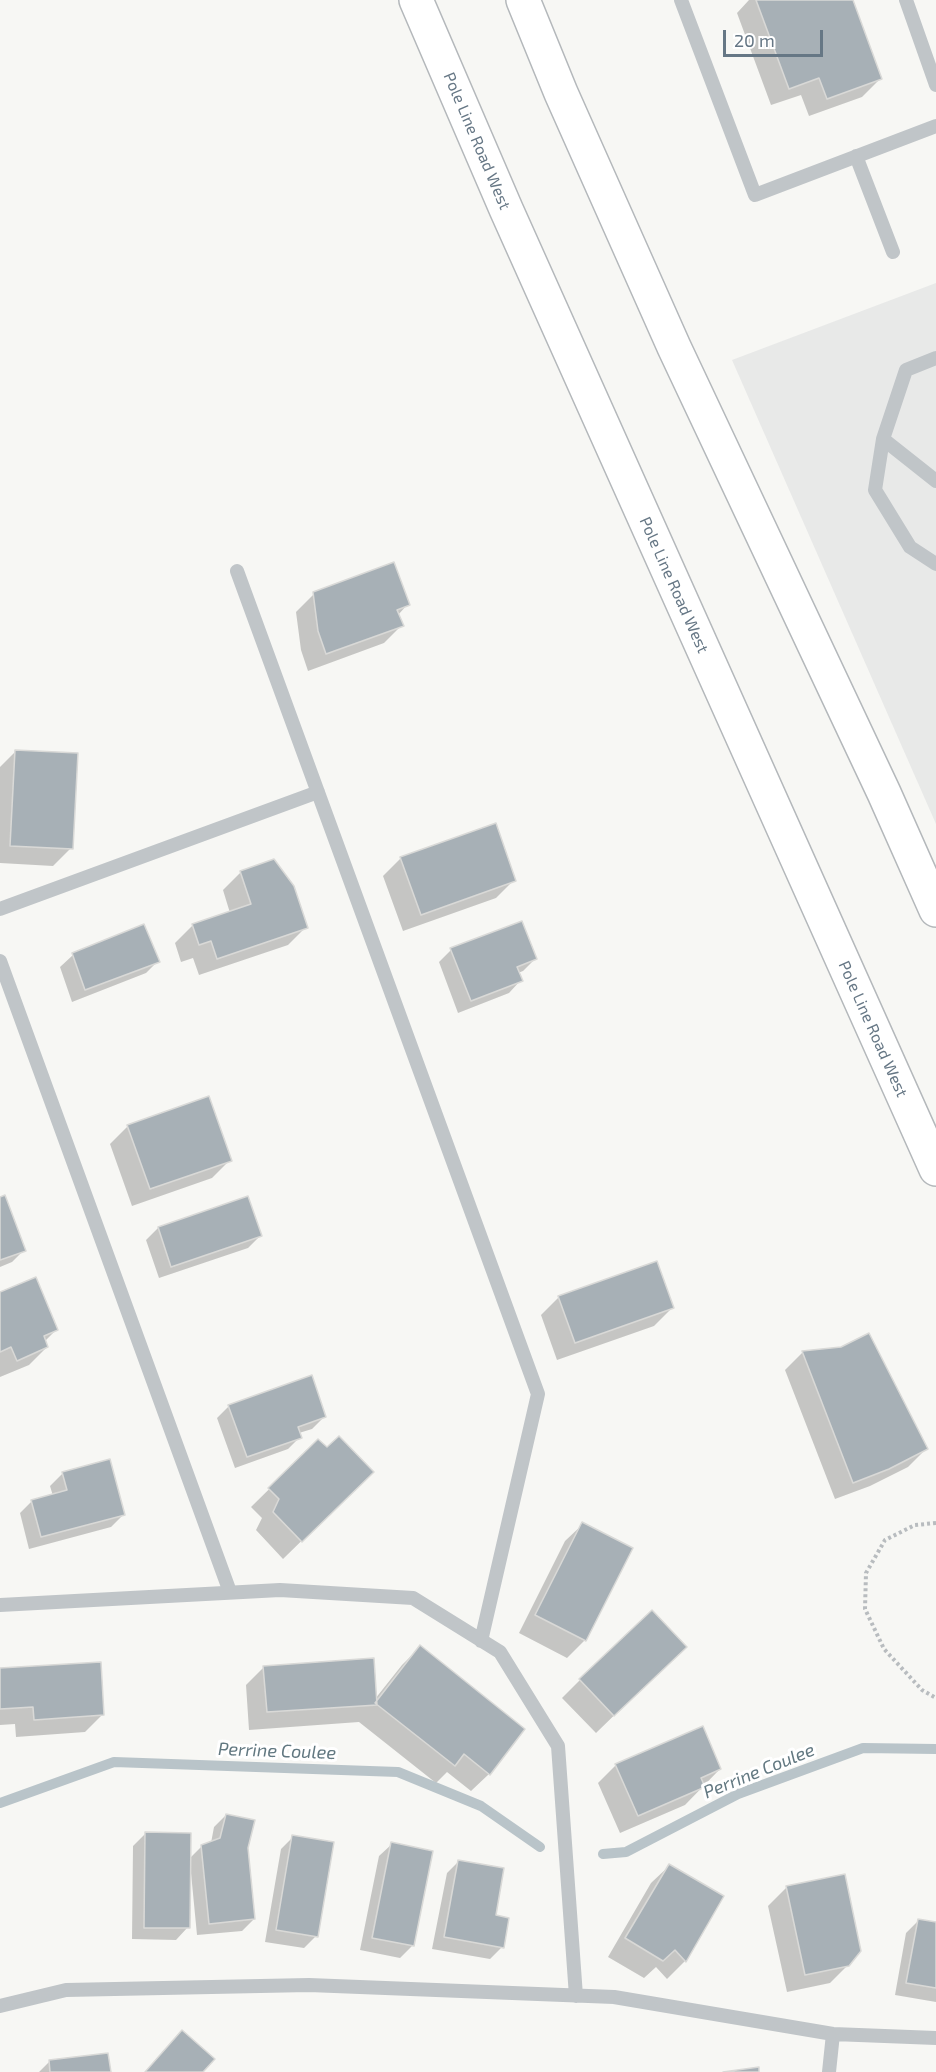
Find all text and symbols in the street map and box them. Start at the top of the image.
scale bar [726,18,826,56]
text: 20 m [734,29,775,51]
street label: Pole Line Road West [439,70,515,212]
street label: Pole Line Road West [635,514,713,656]
street label: Pole Line Road West [834,958,912,1100]
water label: Perrine Coulee [218,1738,336,1764]
water label: Perrine Coulee [700,1739,818,1803]

